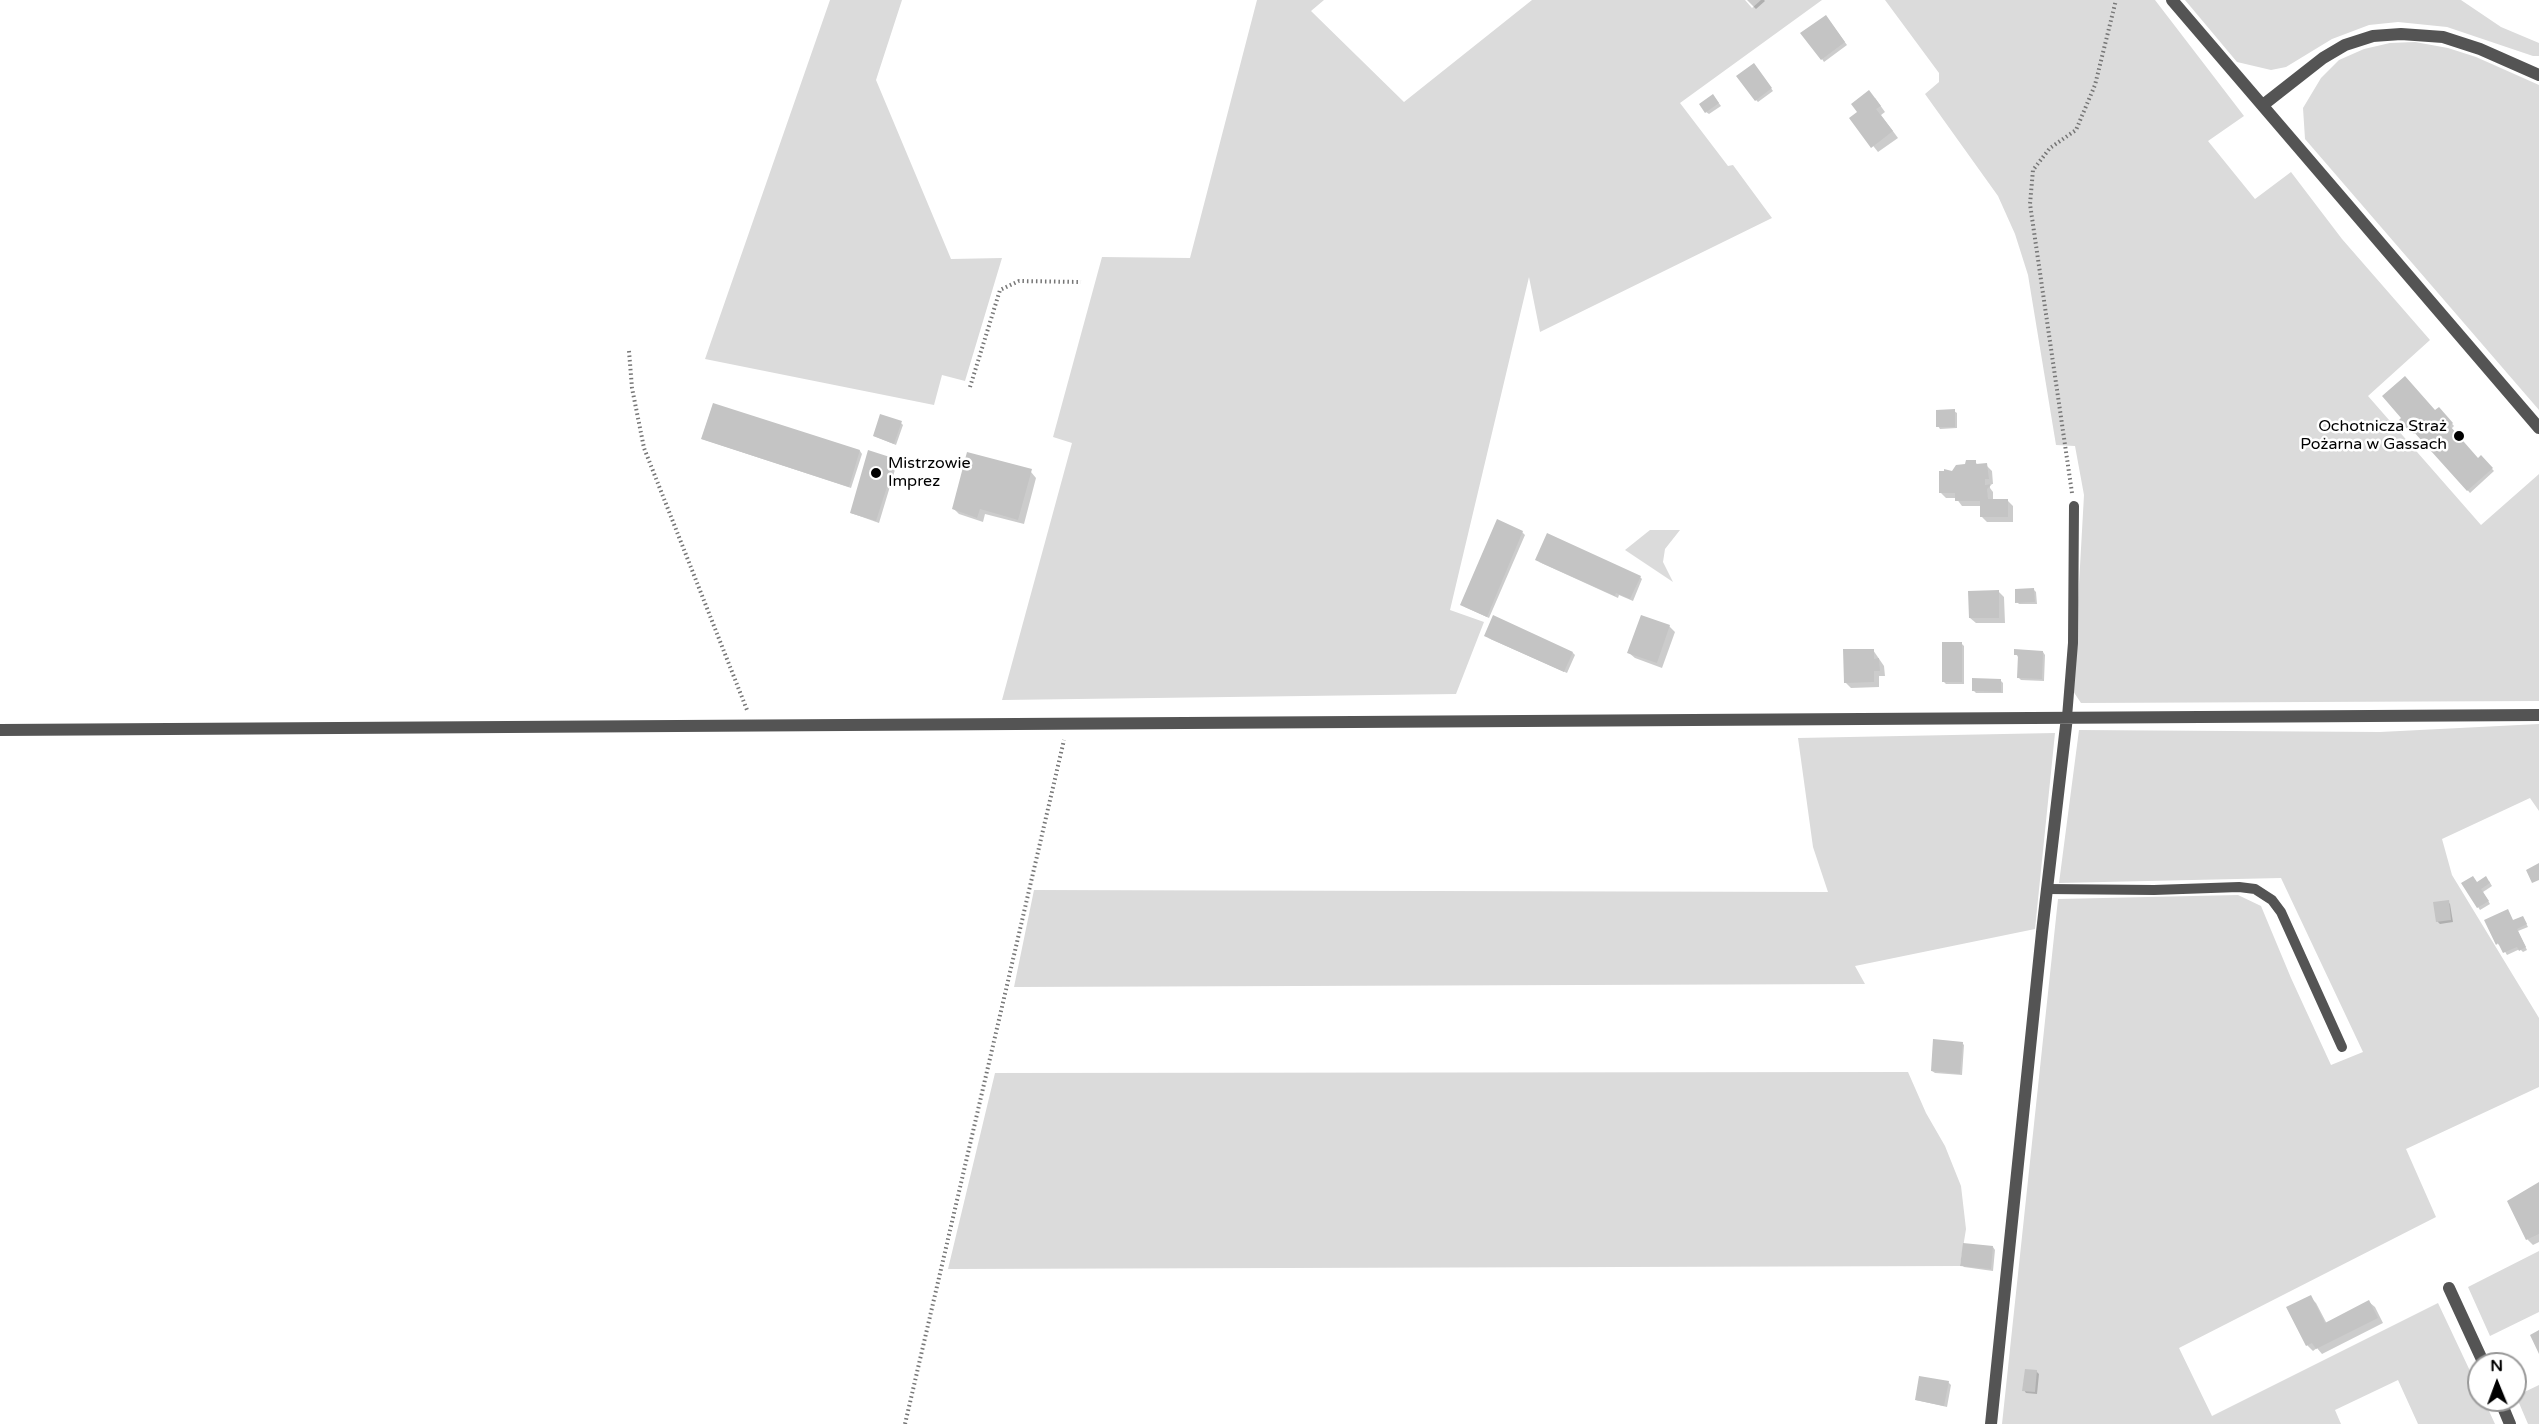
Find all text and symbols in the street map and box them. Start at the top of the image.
place label: Ochotnicza Straż Pożarna w Gassach [2300,417,2447,455]
marker: Ochotnicza Straż Pożarna w Gassach [2452,429,2466,443]
place label: Mistrzowie Imprez [888,454,970,492]
marker: Mistrzowie Imprez [869,466,883,480]
north arrow [2467,1352,2527,1412]
text: N [2490,1356,2503,1376]

